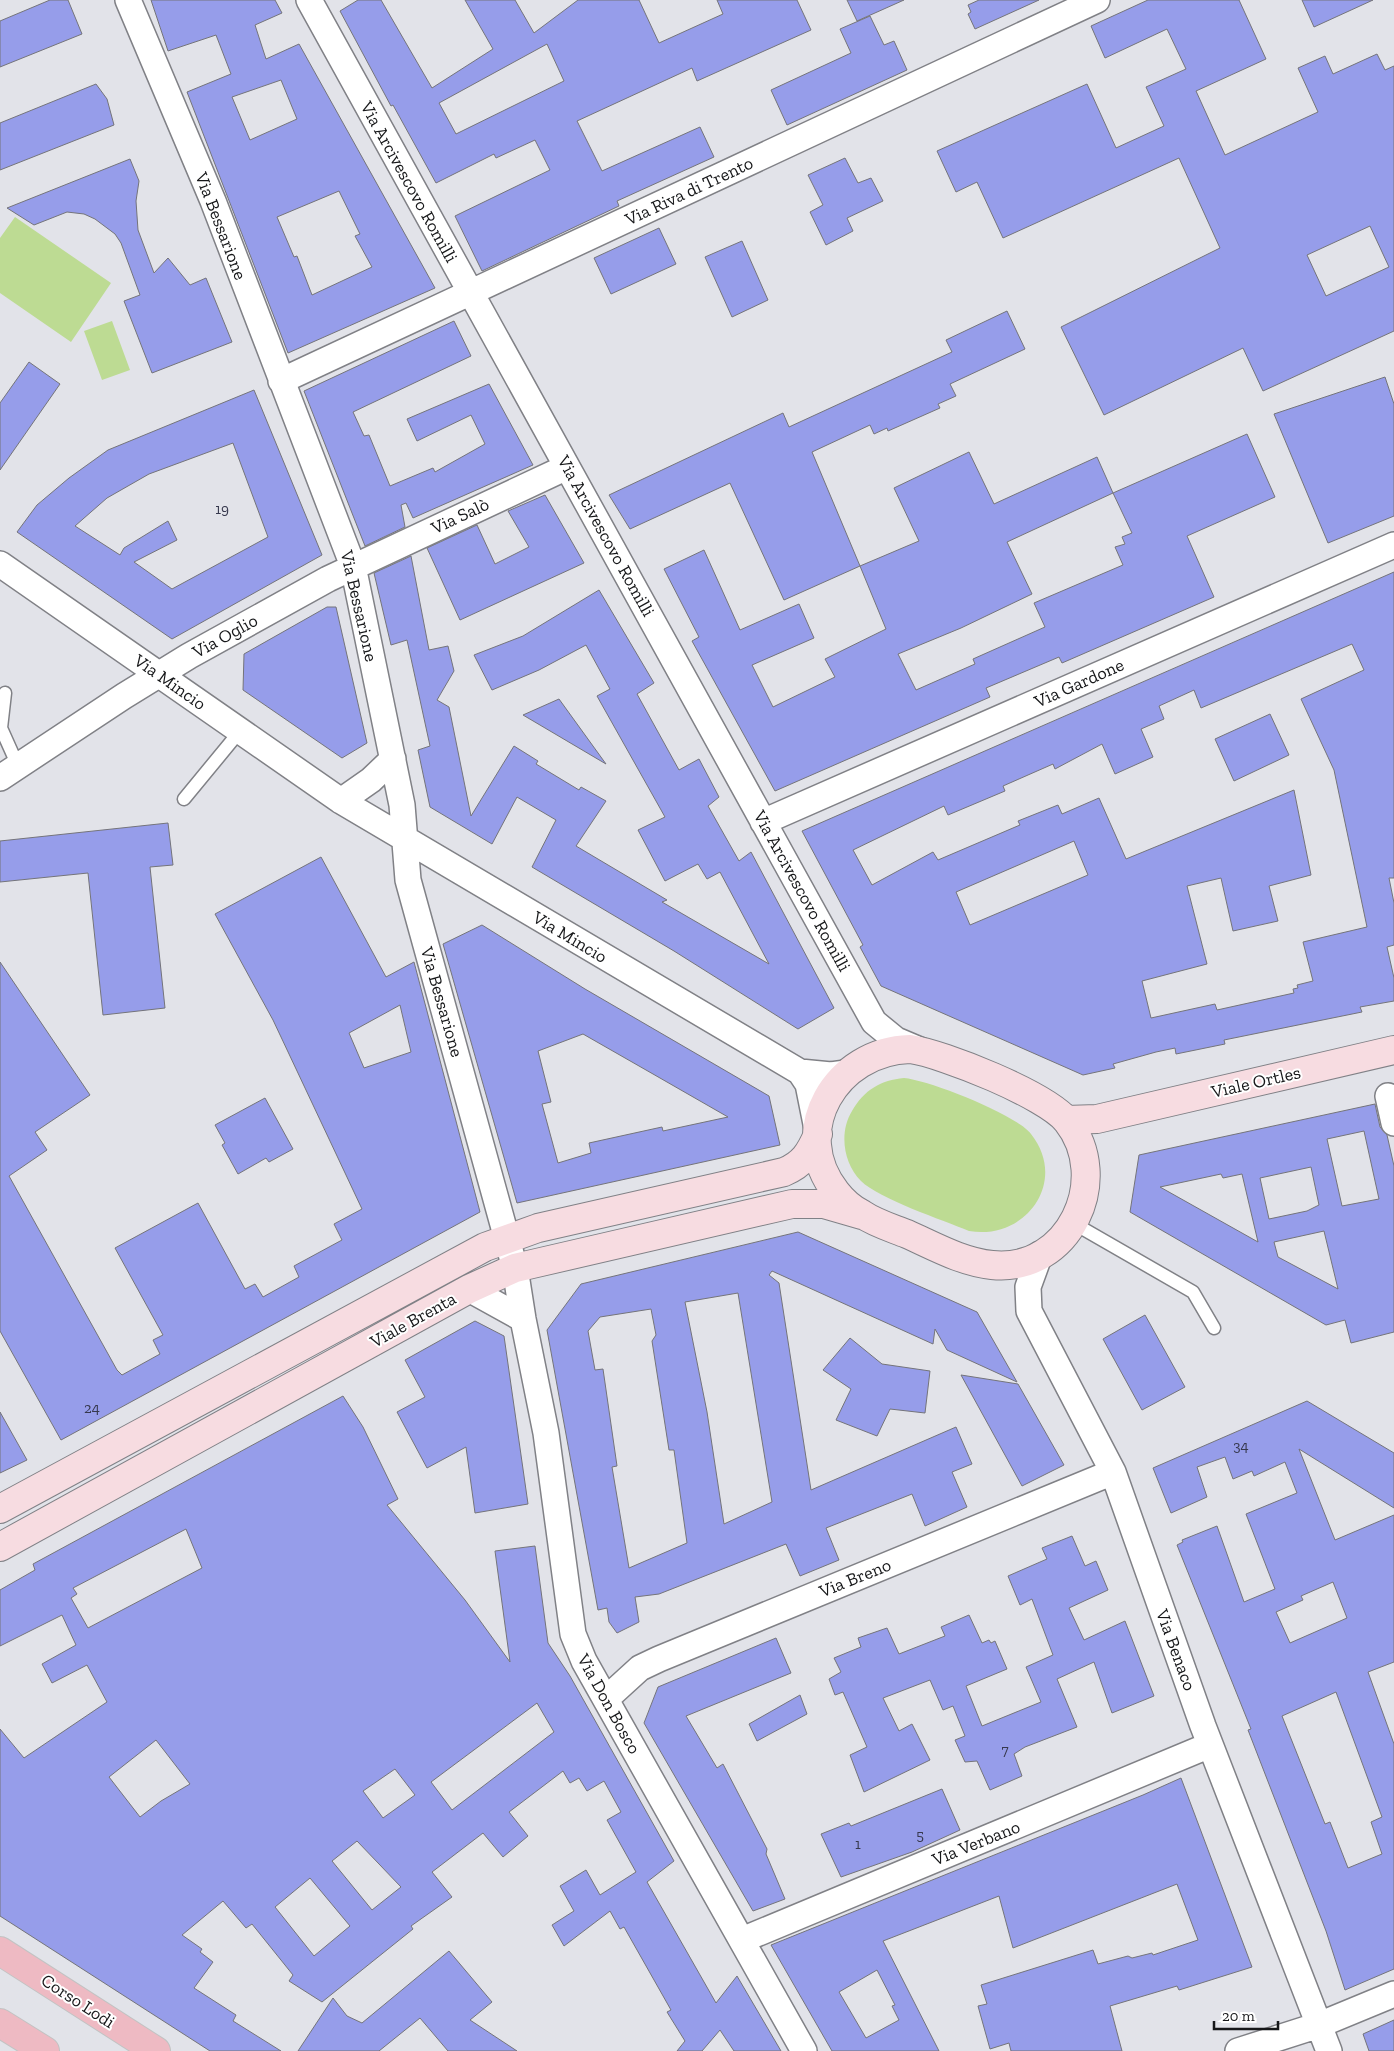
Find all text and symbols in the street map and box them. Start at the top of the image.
street label: Via Arcivescovo Romilli [355,97,462,266]
street label: Via Riva di Trento [621,152,757,231]
street label: Via Bessarione [190,168,252,283]
street label: Via Arcivescovo Romilli [552,451,659,620]
street label: Via Salò [427,493,492,539]
house number: 19 [215,500,229,518]
street label: Via Bessarione [335,547,382,664]
street label: Via Oglio [188,609,261,663]
street label: Via Mincio [129,649,210,715]
street label: Via Gardone [1030,653,1127,713]
street label: Via Arcivescovo Romilli [748,806,855,975]
street label: Via Mincio [528,906,611,968]
street label: Via Bessarione [416,943,468,1060]
street label: Viale Ortles [1208,1061,1303,1103]
street label: Viale Brenta [365,1287,460,1353]
house number: 24 [84,1399,100,1417]
house number: 34 [1233,1437,1249,1455]
street label: Via Breno [815,1554,894,1603]
street label: Via Benaco [1151,1605,1201,1694]
street label: Via Don Bosco [572,1649,646,1758]
house number: 7 [1001,1741,1009,1759]
street label: Via Verbano [928,1815,1023,1871]
house number: 5 [916,1826,924,1844]
house number: 1 [855,1835,861,1853]
street label: Corso Lodi [37,1969,119,2033]
scale bar [1214,1998,1278,2030]
text: 20 m [1222,2007,1255,2025]

